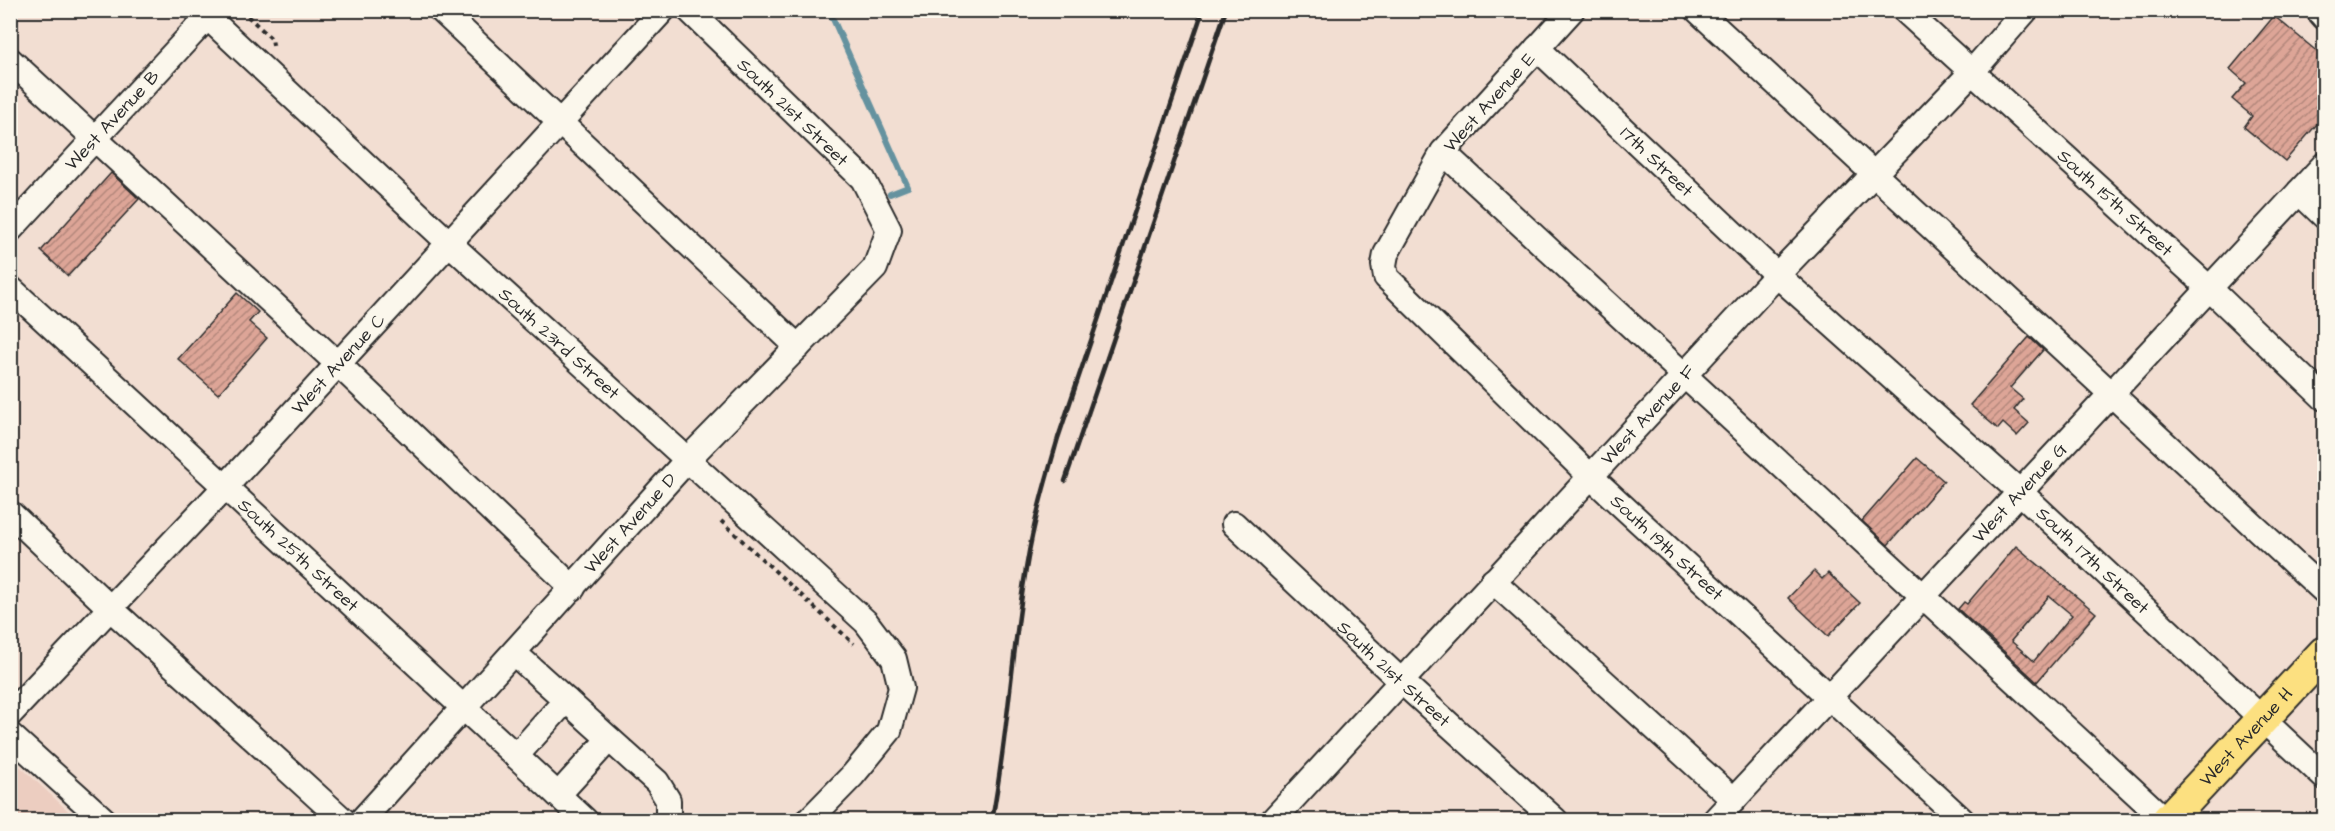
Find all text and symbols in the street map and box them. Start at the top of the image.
street label: West Avenue E [1438,47,1541,158]
street label: South 21st Street [731,53,854,173]
street label: West Avenue B [59,64,165,176]
street label: 17th Street [1614,121,1699,203]
street label: South 15th Street [2052,144,2179,263]
street label: South 23rd Street [493,282,626,406]
street label: West Avenue C [286,308,391,420]
street label: West Avenue F [1595,359,1701,471]
street label: West Avenue G [1967,437,2073,549]
street label: West Avenue D [578,467,683,579]
street label: South 19th Street [1605,489,1729,607]
street label: South 25th Street [232,493,365,618]
street label: South 17th Street [2030,501,2155,620]
street label: South 21st Street [1331,615,1456,733]
street label: West Avenue H [2194,682,2299,792]

